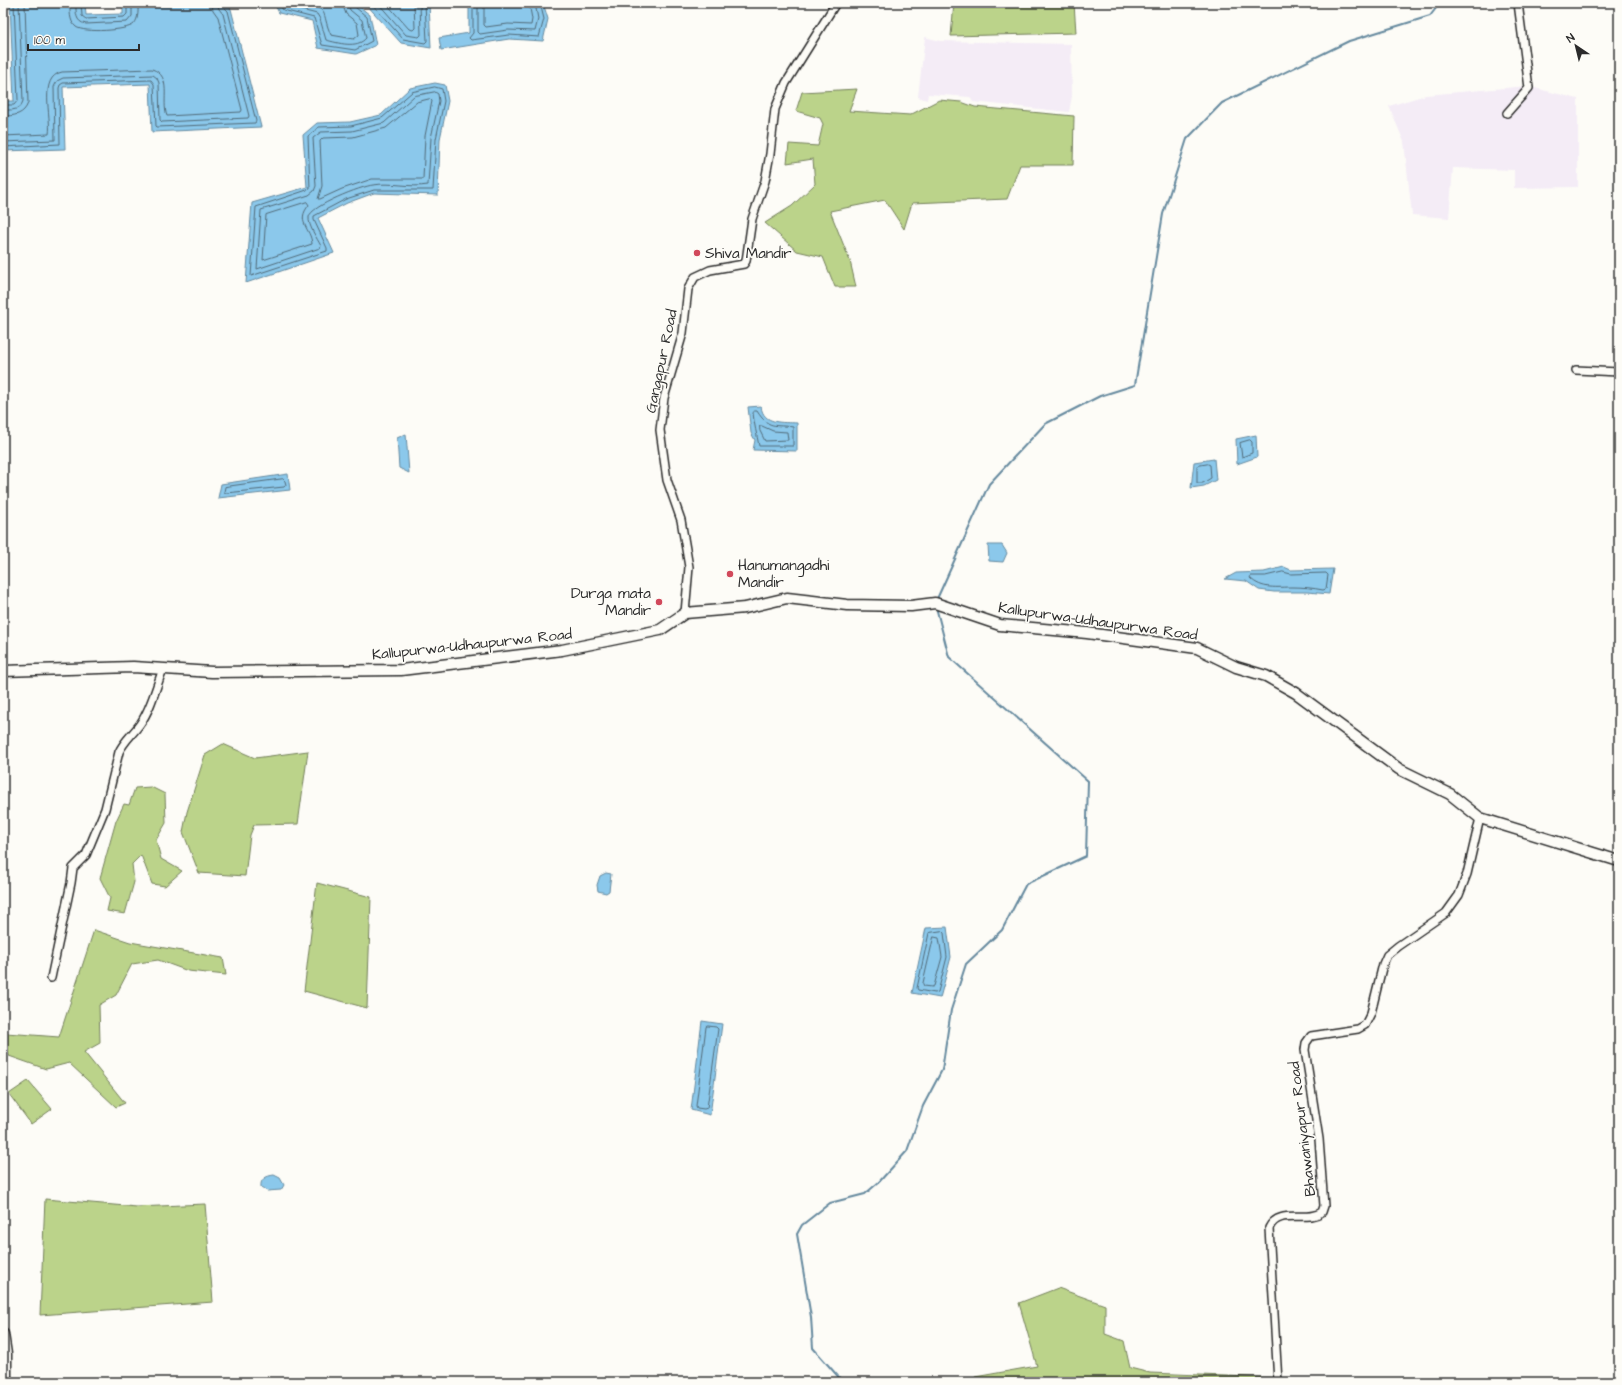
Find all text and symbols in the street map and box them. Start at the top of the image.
scale bar [28,26,139,52]
north arrow [1556,26,1596,66]
text: N [1563,30,1578,46]
text: 100 m [34,32,65,49]
place label: Shiva Mandir [705,243,792,264]
marker: Shiva Mandir [692,248,702,258]
street label: Gangapur Road [640,307,684,415]
place label: Hanumangadhi Mandir [738,555,830,593]
marker: Hanumangadhi Mandir [725,569,735,579]
place label: Durga mata Mandir [571,583,651,621]
marker: Durga mata Mandir [654,597,664,607]
street label: Kallupurwa-Udhaupurwa Road [997,597,1199,646]
street label: Kallupurwa-Udhaupurwa Road [371,624,573,665]
street label: Bhawaniyapur Road [1284,1060,1322,1198]

